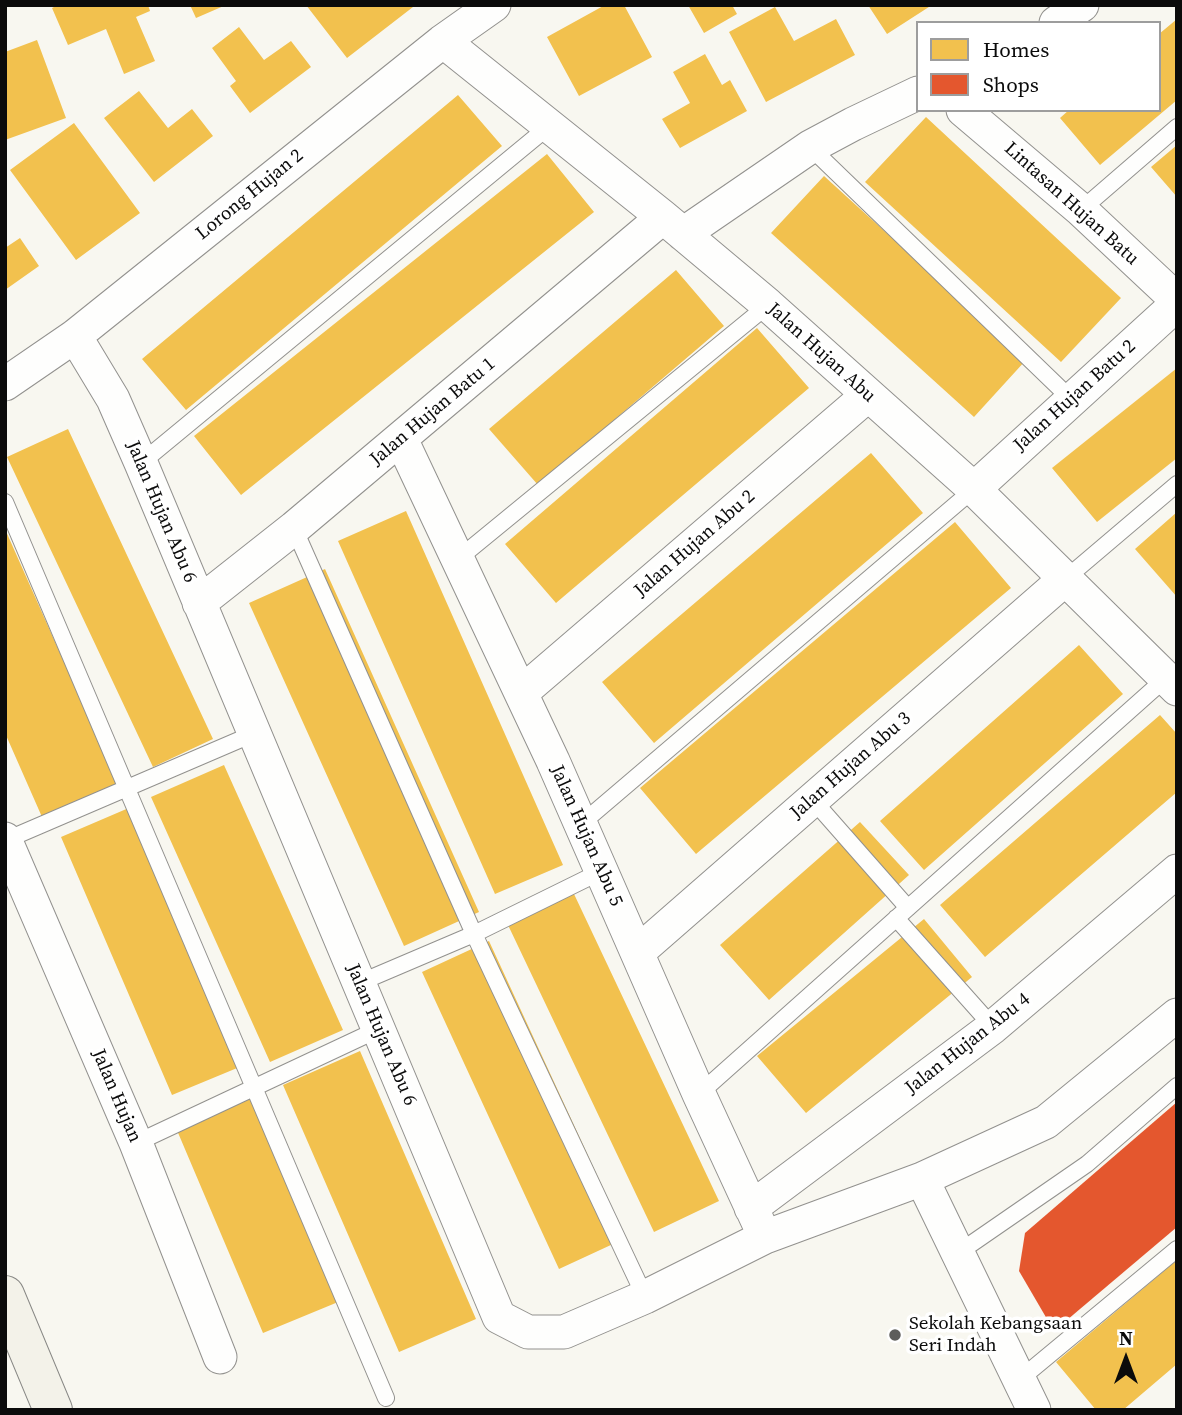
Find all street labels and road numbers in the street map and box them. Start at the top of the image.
street label: Lintasan Hujan Batu [999,138,1143,270]
street label: Lorong Hujan 2 [192,145,308,245]
street label: Jalan Hujan Abu [762,298,880,408]
street label: Jalan Hujan Batu 2 [1009,335,1141,457]
street label: Jalan Hujan Batu 1 [366,353,500,471]
street label: Jalan Hujan Abu 6 [121,438,201,586]
street label: Jalan Hujan Abu 2 [630,486,760,602]
street label: Jalan Hujan Abu 3 [786,708,916,824]
street label: Jalan Hujan Abu 5 [545,762,627,910]
street label: Jalan Hujan Abu 6 [341,961,421,1109]
street label: Jalan Hujan Abu 4 [901,988,1035,1100]
street label: Jalan Hujan [86,1046,146,1146]

